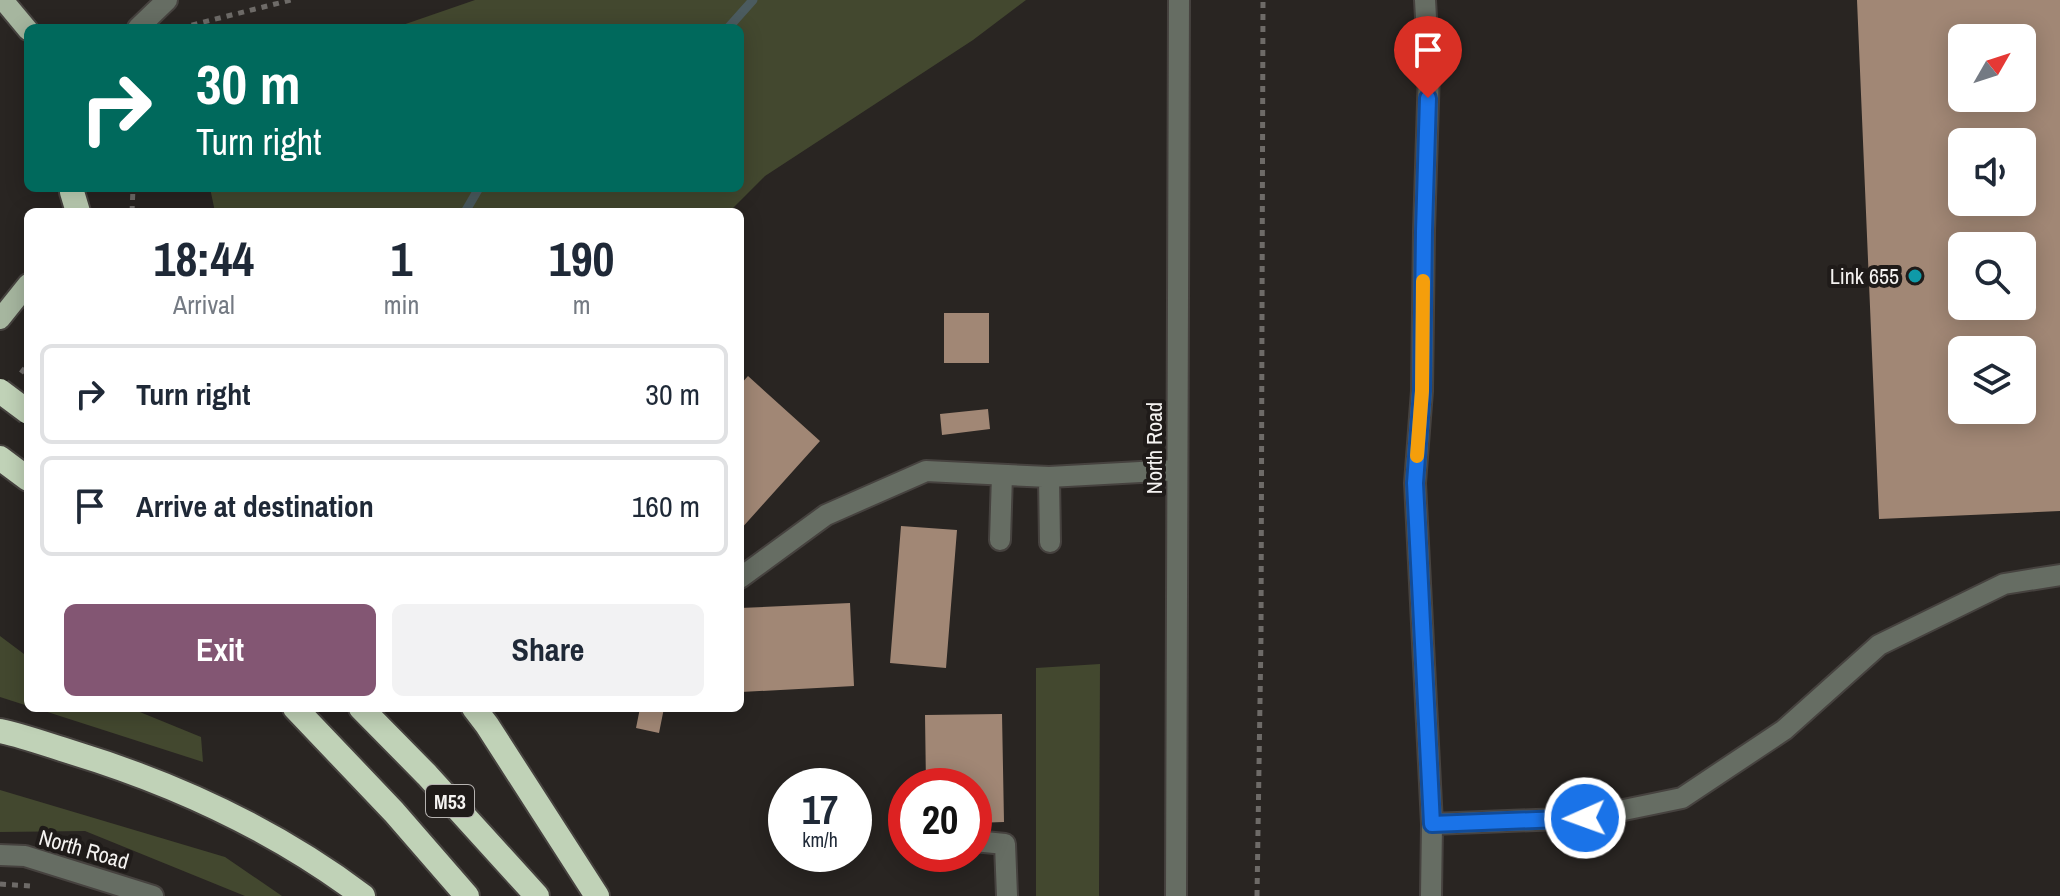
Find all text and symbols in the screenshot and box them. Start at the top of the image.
pin [1394,16,1462,98]
north arrow [1948,24,2036,112]
map controls [1948,24,2036,424]
icon: arrive [1406,28,1450,72]
text: 30 m [196,46,301,121]
icon: right [64,56,168,160]
text: Turn right [196,118,321,166]
button: sound [1948,128,2036,216]
text: 18:44 [154,226,254,291]
text: 1 [391,226,412,291]
text: 190 [549,226,614,291]
button: search [1948,232,2036,320]
place label: Link 655 [1830,261,1899,291]
marker: Link 655 [1906,267,1924,285]
text: Arrival [173,287,235,322]
text: min [384,287,419,322]
text: m [573,287,591,322]
button: layers [1948,336,2036,424]
icon: right [68,372,112,416]
text: Turn right [136,374,250,414]
text: 30 m [645,374,700,414]
street label: North Road [1139,402,1169,494]
icon: arrive [68,484,112,528]
text: Arrive at destination [136,486,374,526]
text: 160 m [632,486,700,526]
button: Exit [64,604,376,696]
button: Share [392,604,704,696]
speed limit sign: 20 [888,768,992,872]
position arrow [1543,776,1627,860]
text: 17 [802,783,838,836]
road number: M53 [426,785,474,817]
street label: North Road [36,822,132,876]
text: km/h [802,826,838,853]

